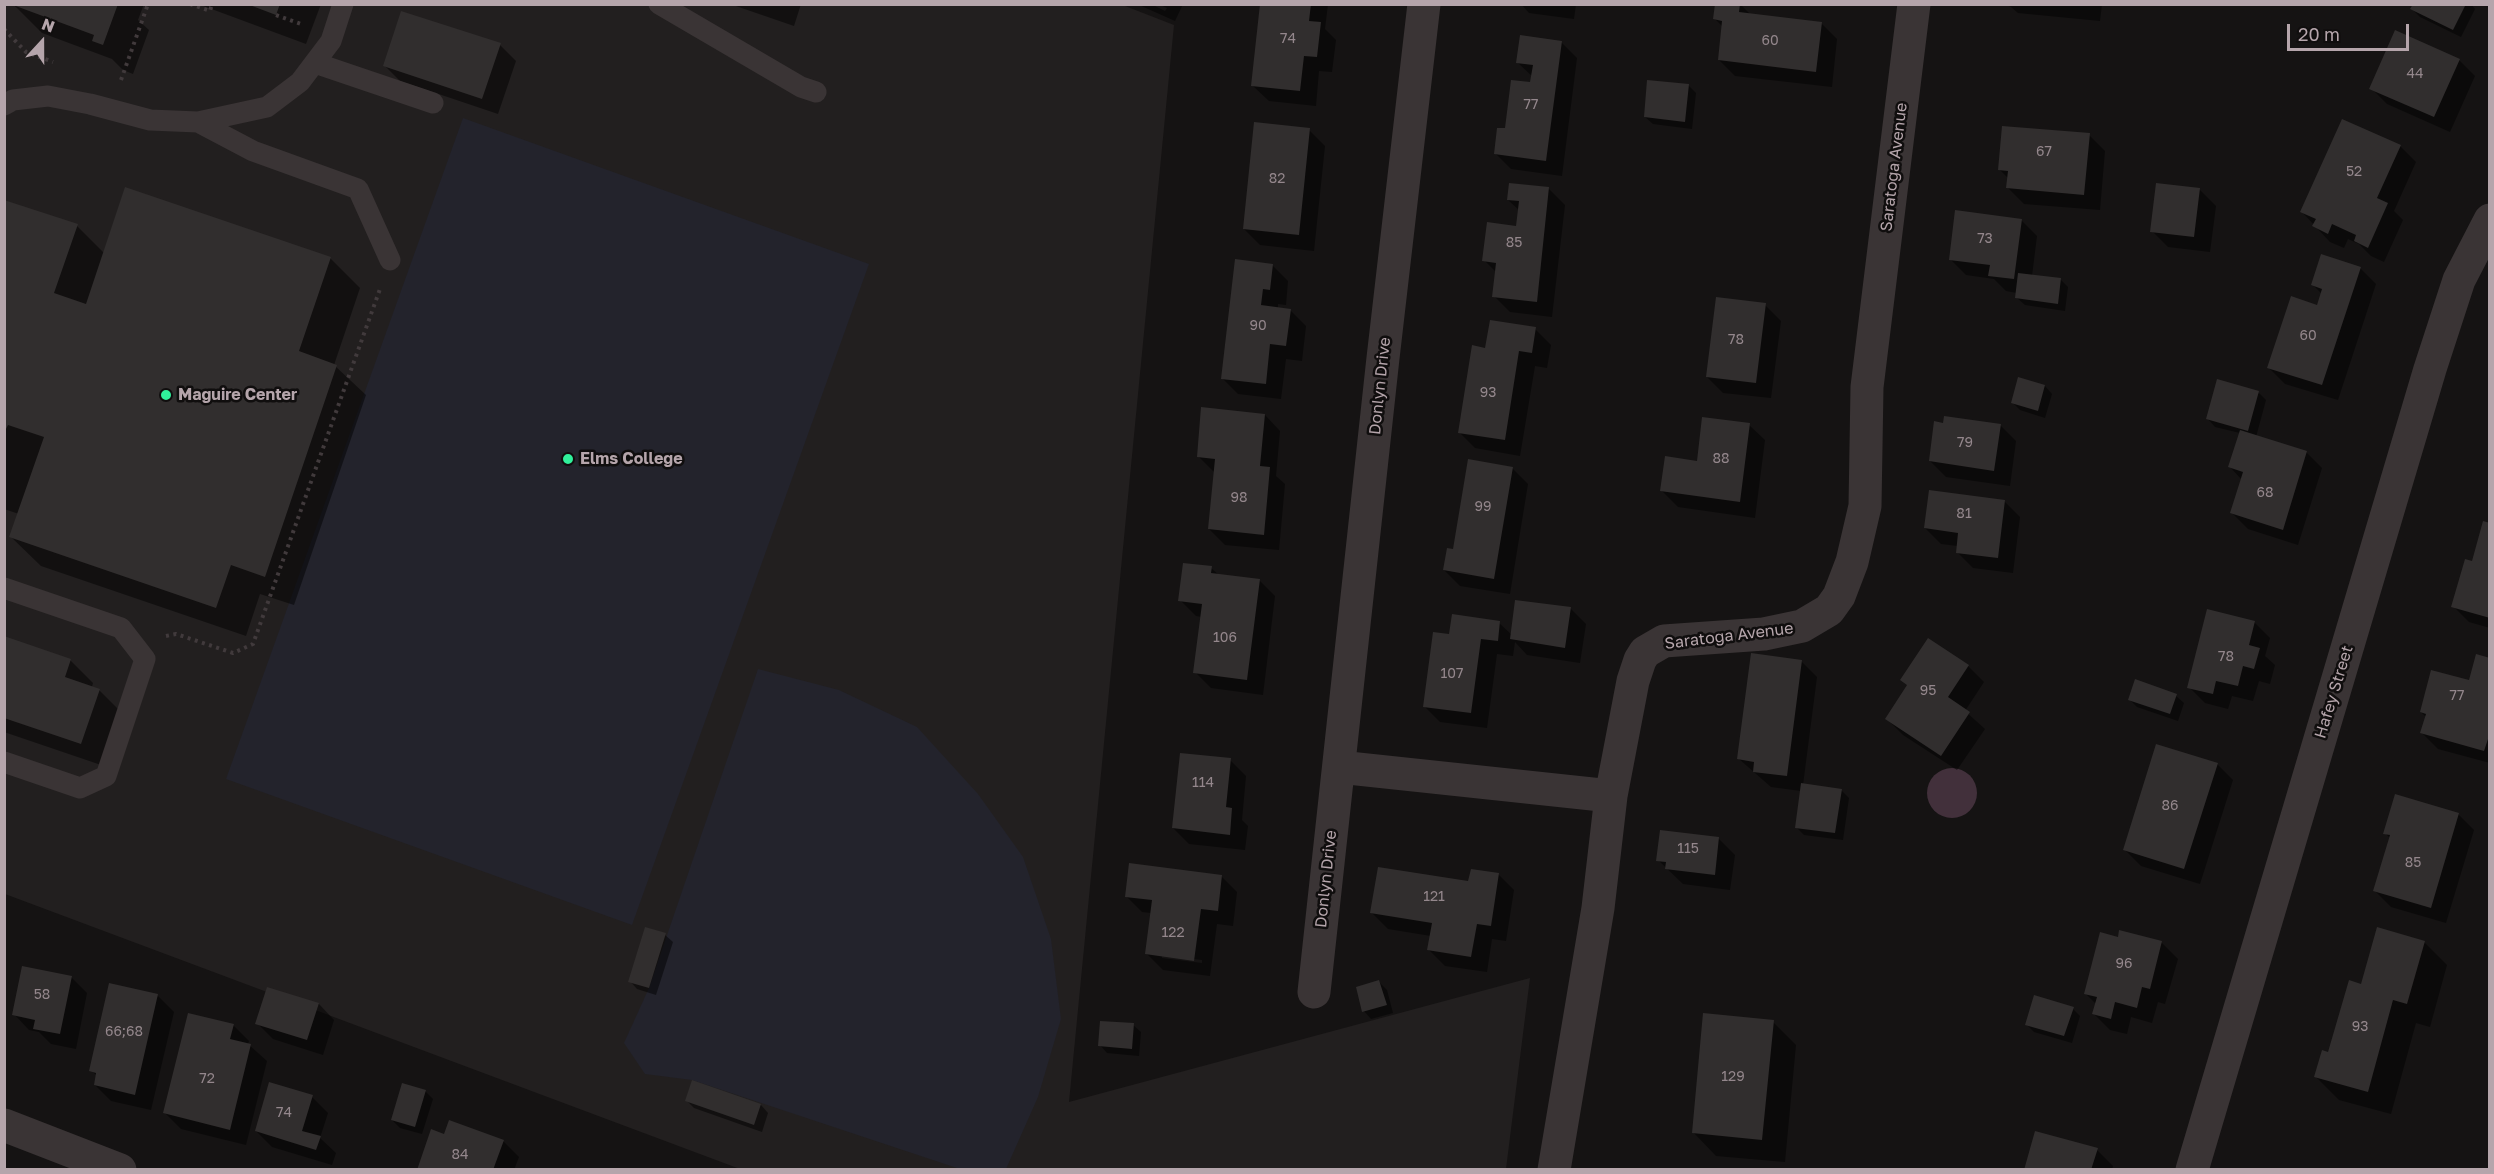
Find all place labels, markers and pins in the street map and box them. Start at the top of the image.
place label: Maguire Center [178,385,297,405]
marker: Maguire Center [159,388,173,402]
place label: Elms College [580,449,683,469]
marker: Elms College [561,452,575,466]

